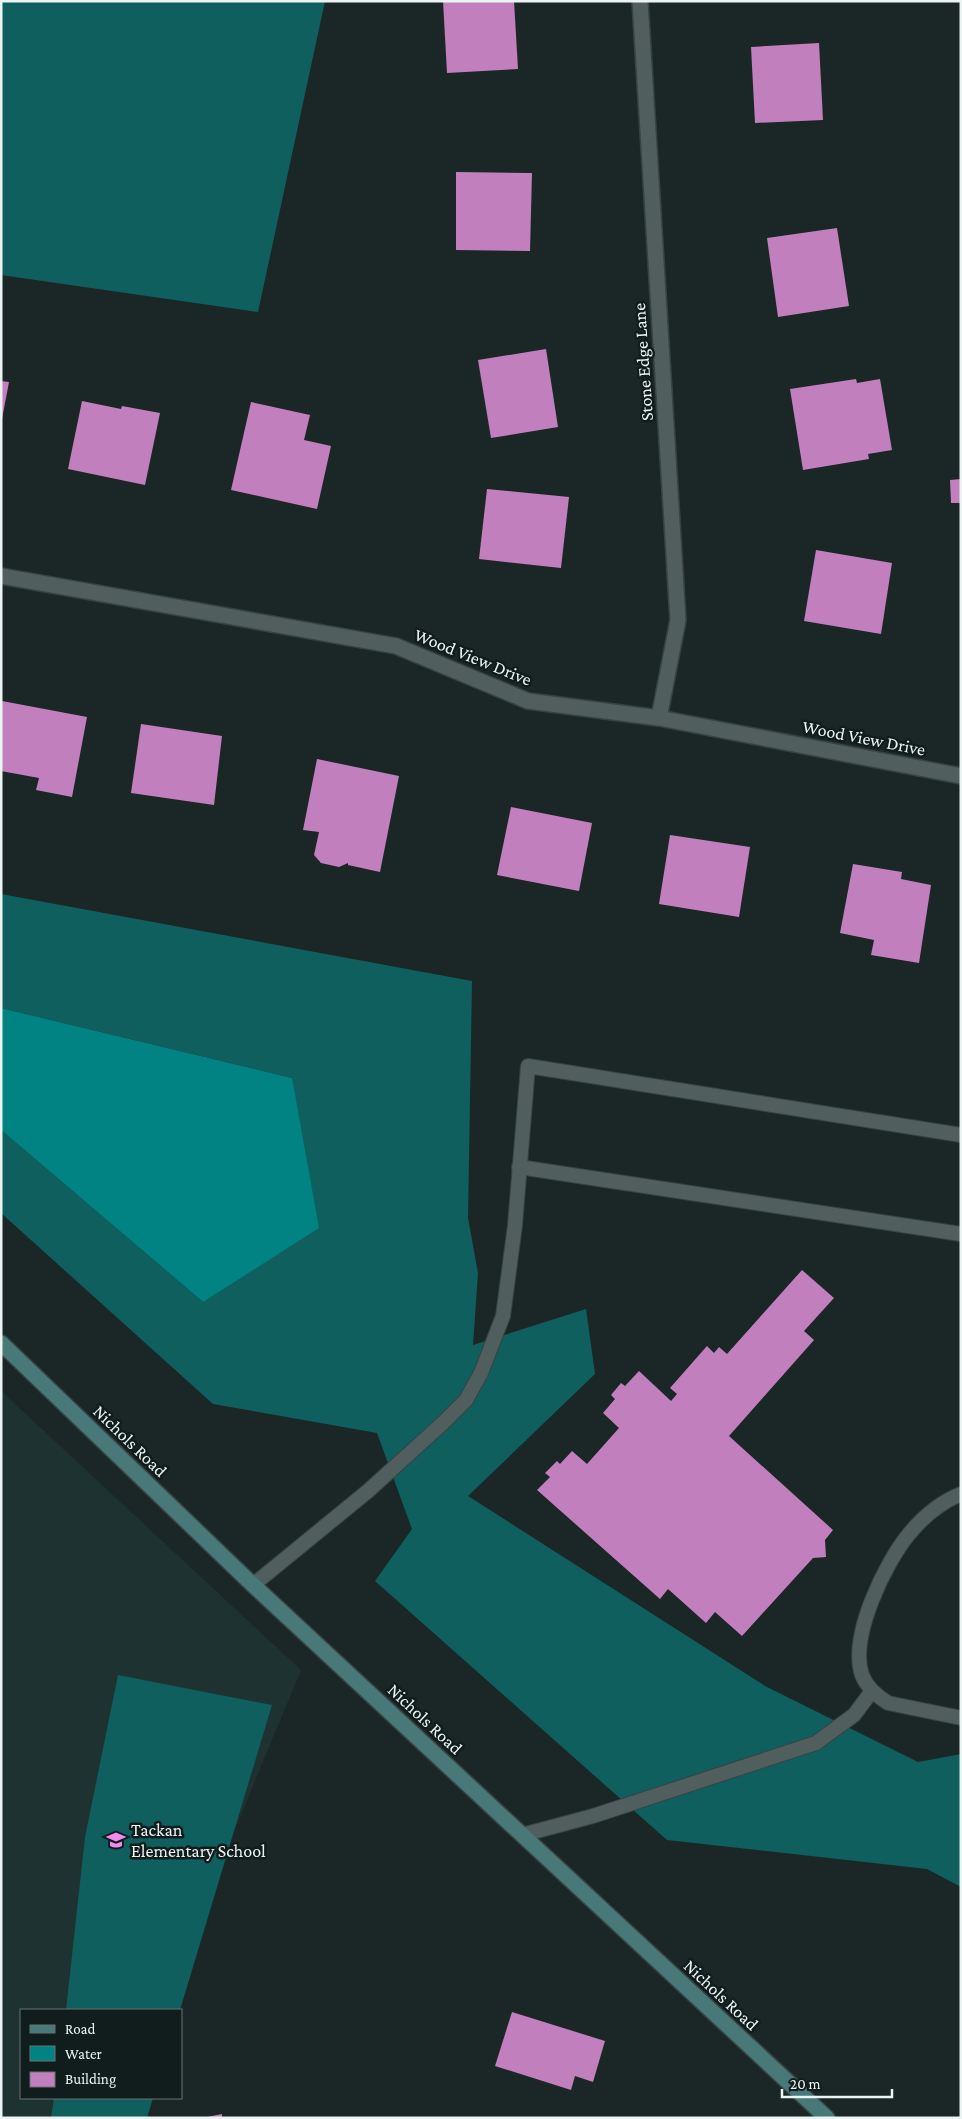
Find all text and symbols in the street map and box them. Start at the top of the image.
street label: Stone Edge Lane [629,302,657,422]
street label: Wood View Drive [411,624,535,690]
street label: Wood View Drive [801,716,927,760]
street label: Nichols Road [89,1401,171,1481]
street label: Nichols Road [384,1680,467,1759]
place label: Tackan Elementary School [131,1820,266,1861]
school or university icon: Tackan Elementary School [105,1829,127,1851]
street label: Nichols Road [680,1956,763,2035]
legend [20,2009,182,2099]
text: Road [65,2021,96,2037]
text: Water [65,2046,102,2062]
scale bar [782,2066,892,2098]
text: Building [65,2071,116,2088]
text: 20 m [790,2076,821,2092]

